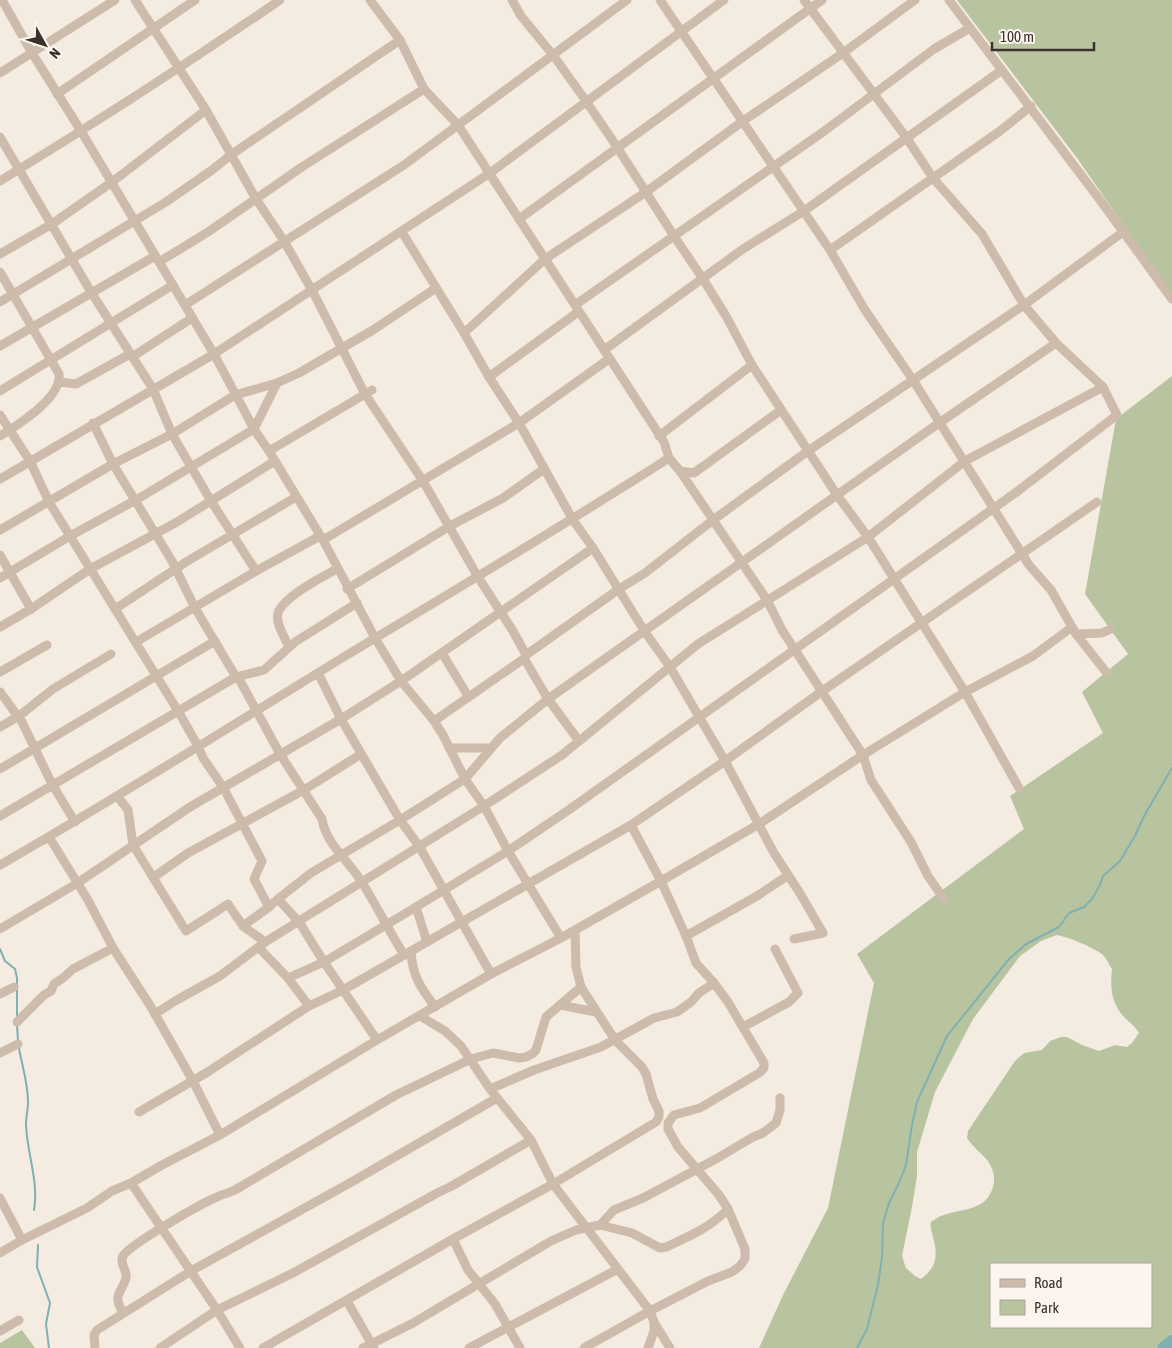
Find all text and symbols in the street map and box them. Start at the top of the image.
north arrow [20,20,70,70]
scale bar [992,20,1094,52]
text: 100 m [1000,28,1034,45]
text: N [46,45,64,62]
legend [990,1263,1152,1328]
text: Road [1034,1274,1063,1291]
text: Park [1034,1299,1059,1316]

